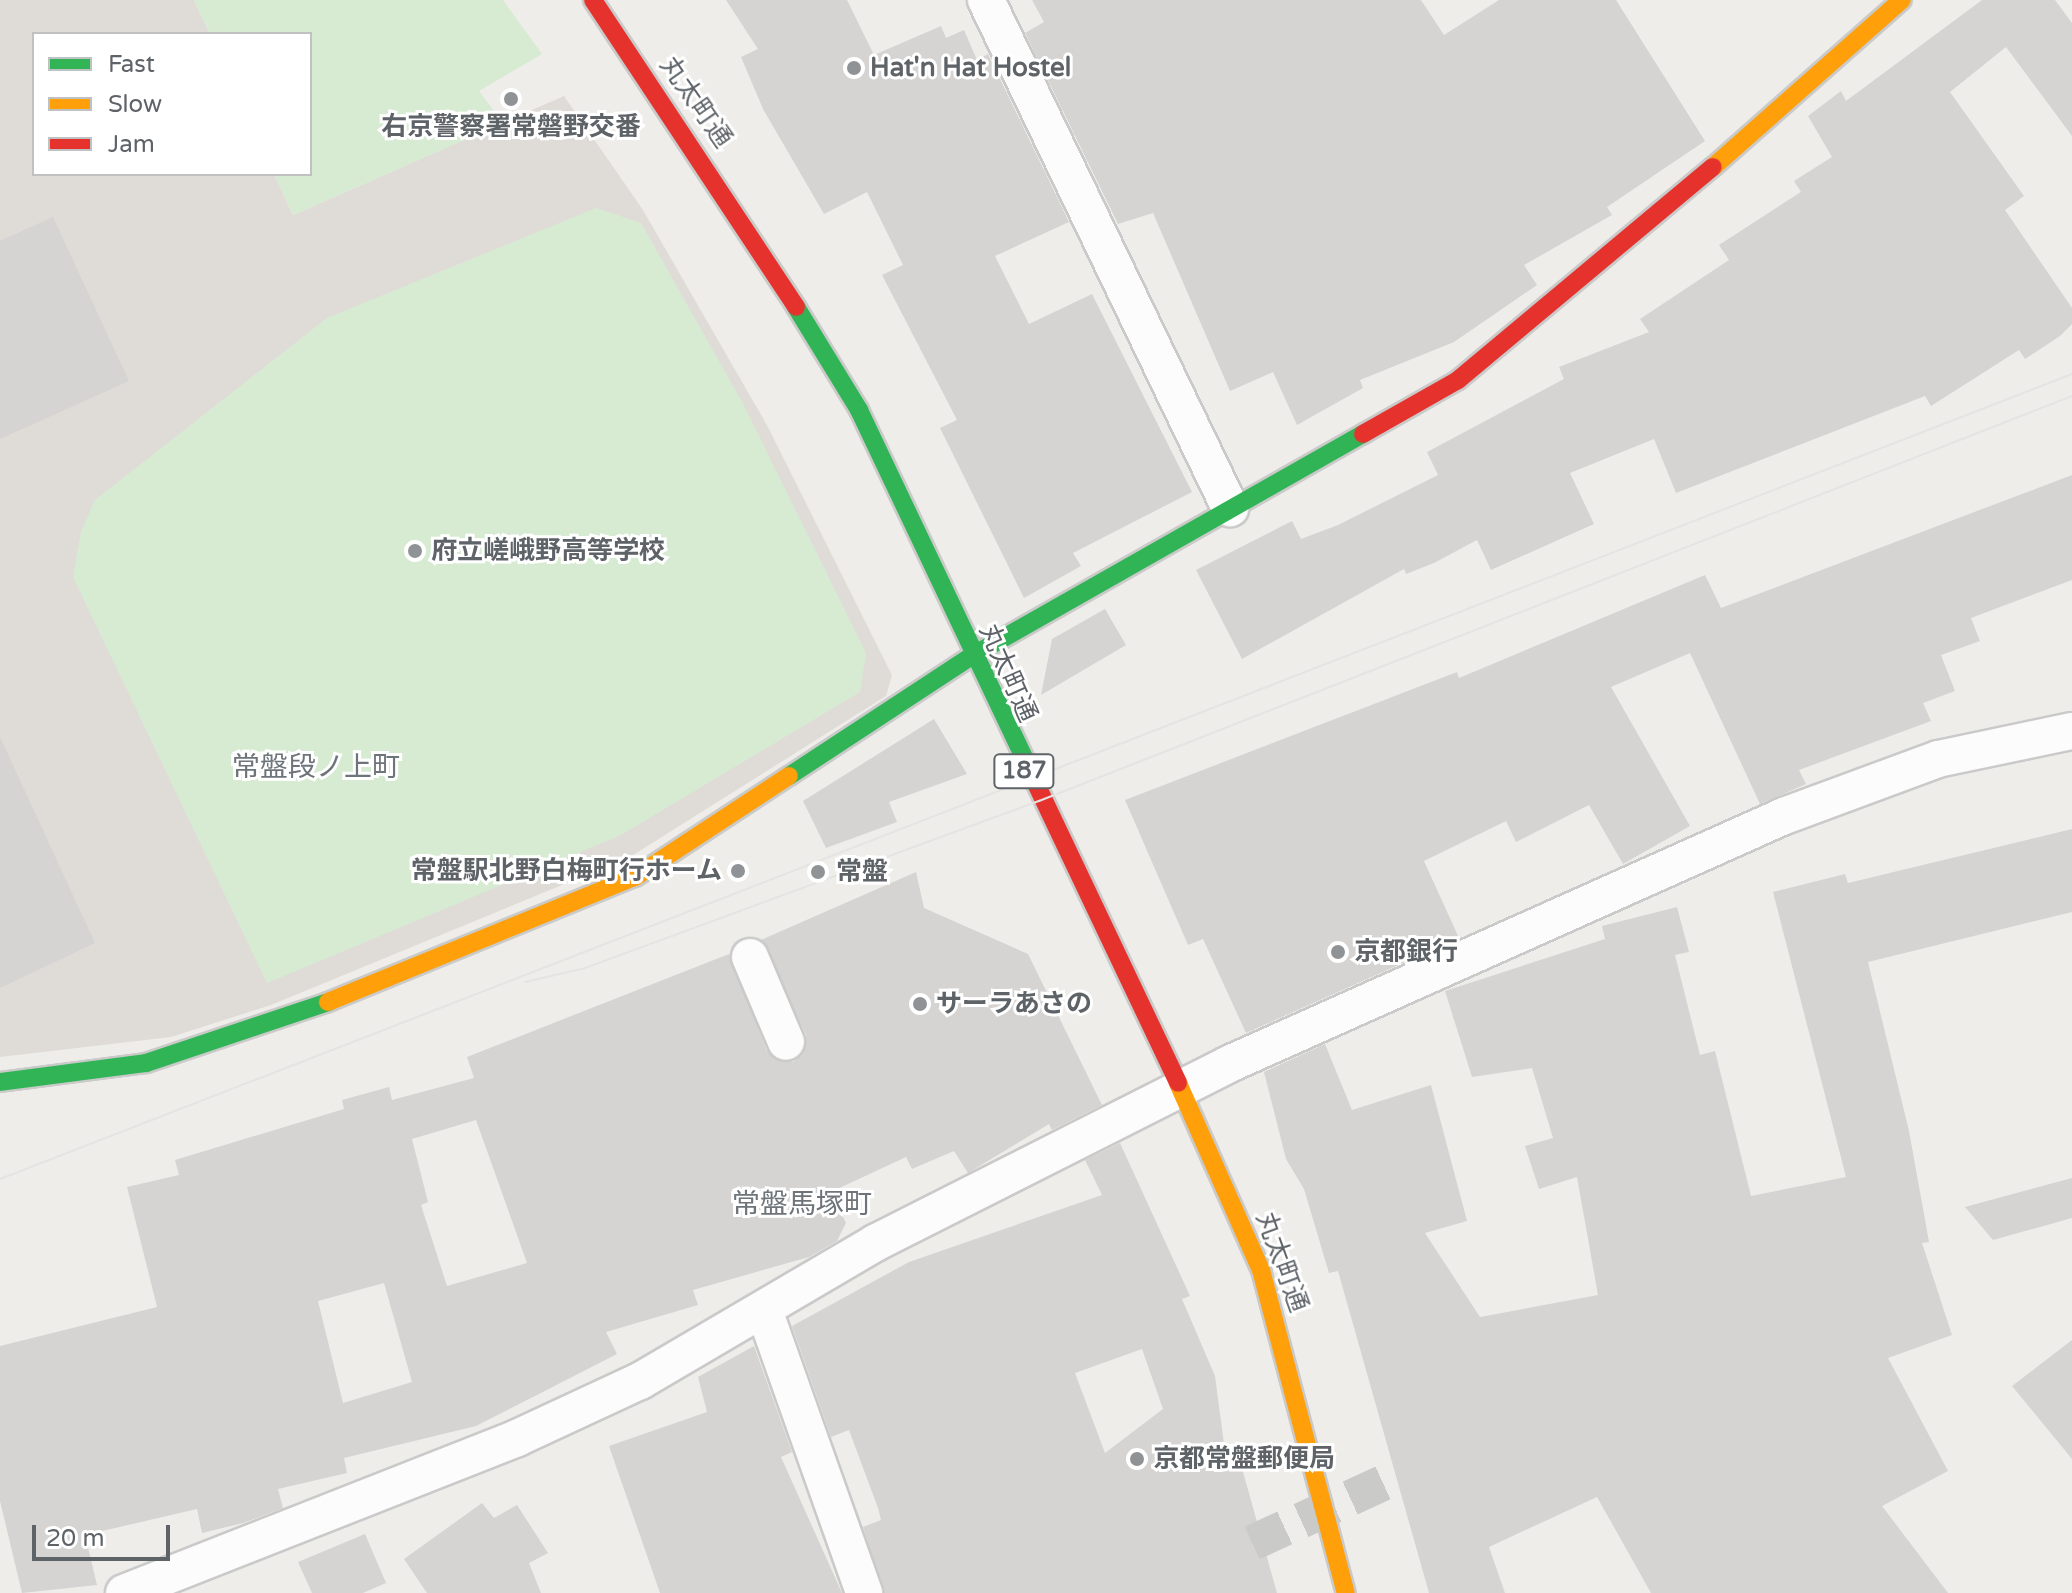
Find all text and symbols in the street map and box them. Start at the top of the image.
legend [32,32,312,176]
text: Fast [108,50,155,79]
street label: 丸太町通 [653,50,739,154]
place label: Hat'n Hat Hostel [870,52,1071,84]
marker: Hat'n Hat Hostel [845,59,863,77]
text: Slow [108,90,162,119]
marker: 右京警察署常磐野交番 [502,90,520,108]
place label: 右京警察署常磐野交番 [381,111,641,143]
text: Jam [108,130,155,159]
place label: 府立嵯峨野高等学校 [431,535,665,567]
marker: 府立嵯峨野高等学校 [406,542,424,560]
street label: 丸太町通 [973,619,1043,727]
district label: 常盤段ノ上町 [232,750,400,784]
road number: 187 [992,751,1056,791]
place label: 常盤駅北野白梅町行ホーム [410,855,722,887]
place label: 常盤 [836,856,888,888]
marker: 常盤 [807,861,829,883]
marker: 常盤駅北野白梅町行ホーム [729,862,747,880]
place label: 京都銀行 [1354,936,1458,968]
marker: 京都銀行 [1329,943,1347,961]
place label: サーラあさの [936,988,1092,1020]
marker: サーラあさの [911,995,929,1013]
district label: 常盤馬塚町 [732,1187,872,1221]
street label: 丸太町通 [1250,1208,1314,1316]
place label: 京都常盤郵便局 [1153,1443,1335,1475]
marker: 京都常盤郵便局 [1128,1450,1146,1468]
scale bar [36,1509,174,1559]
text: 20 m [46,1524,104,1553]

